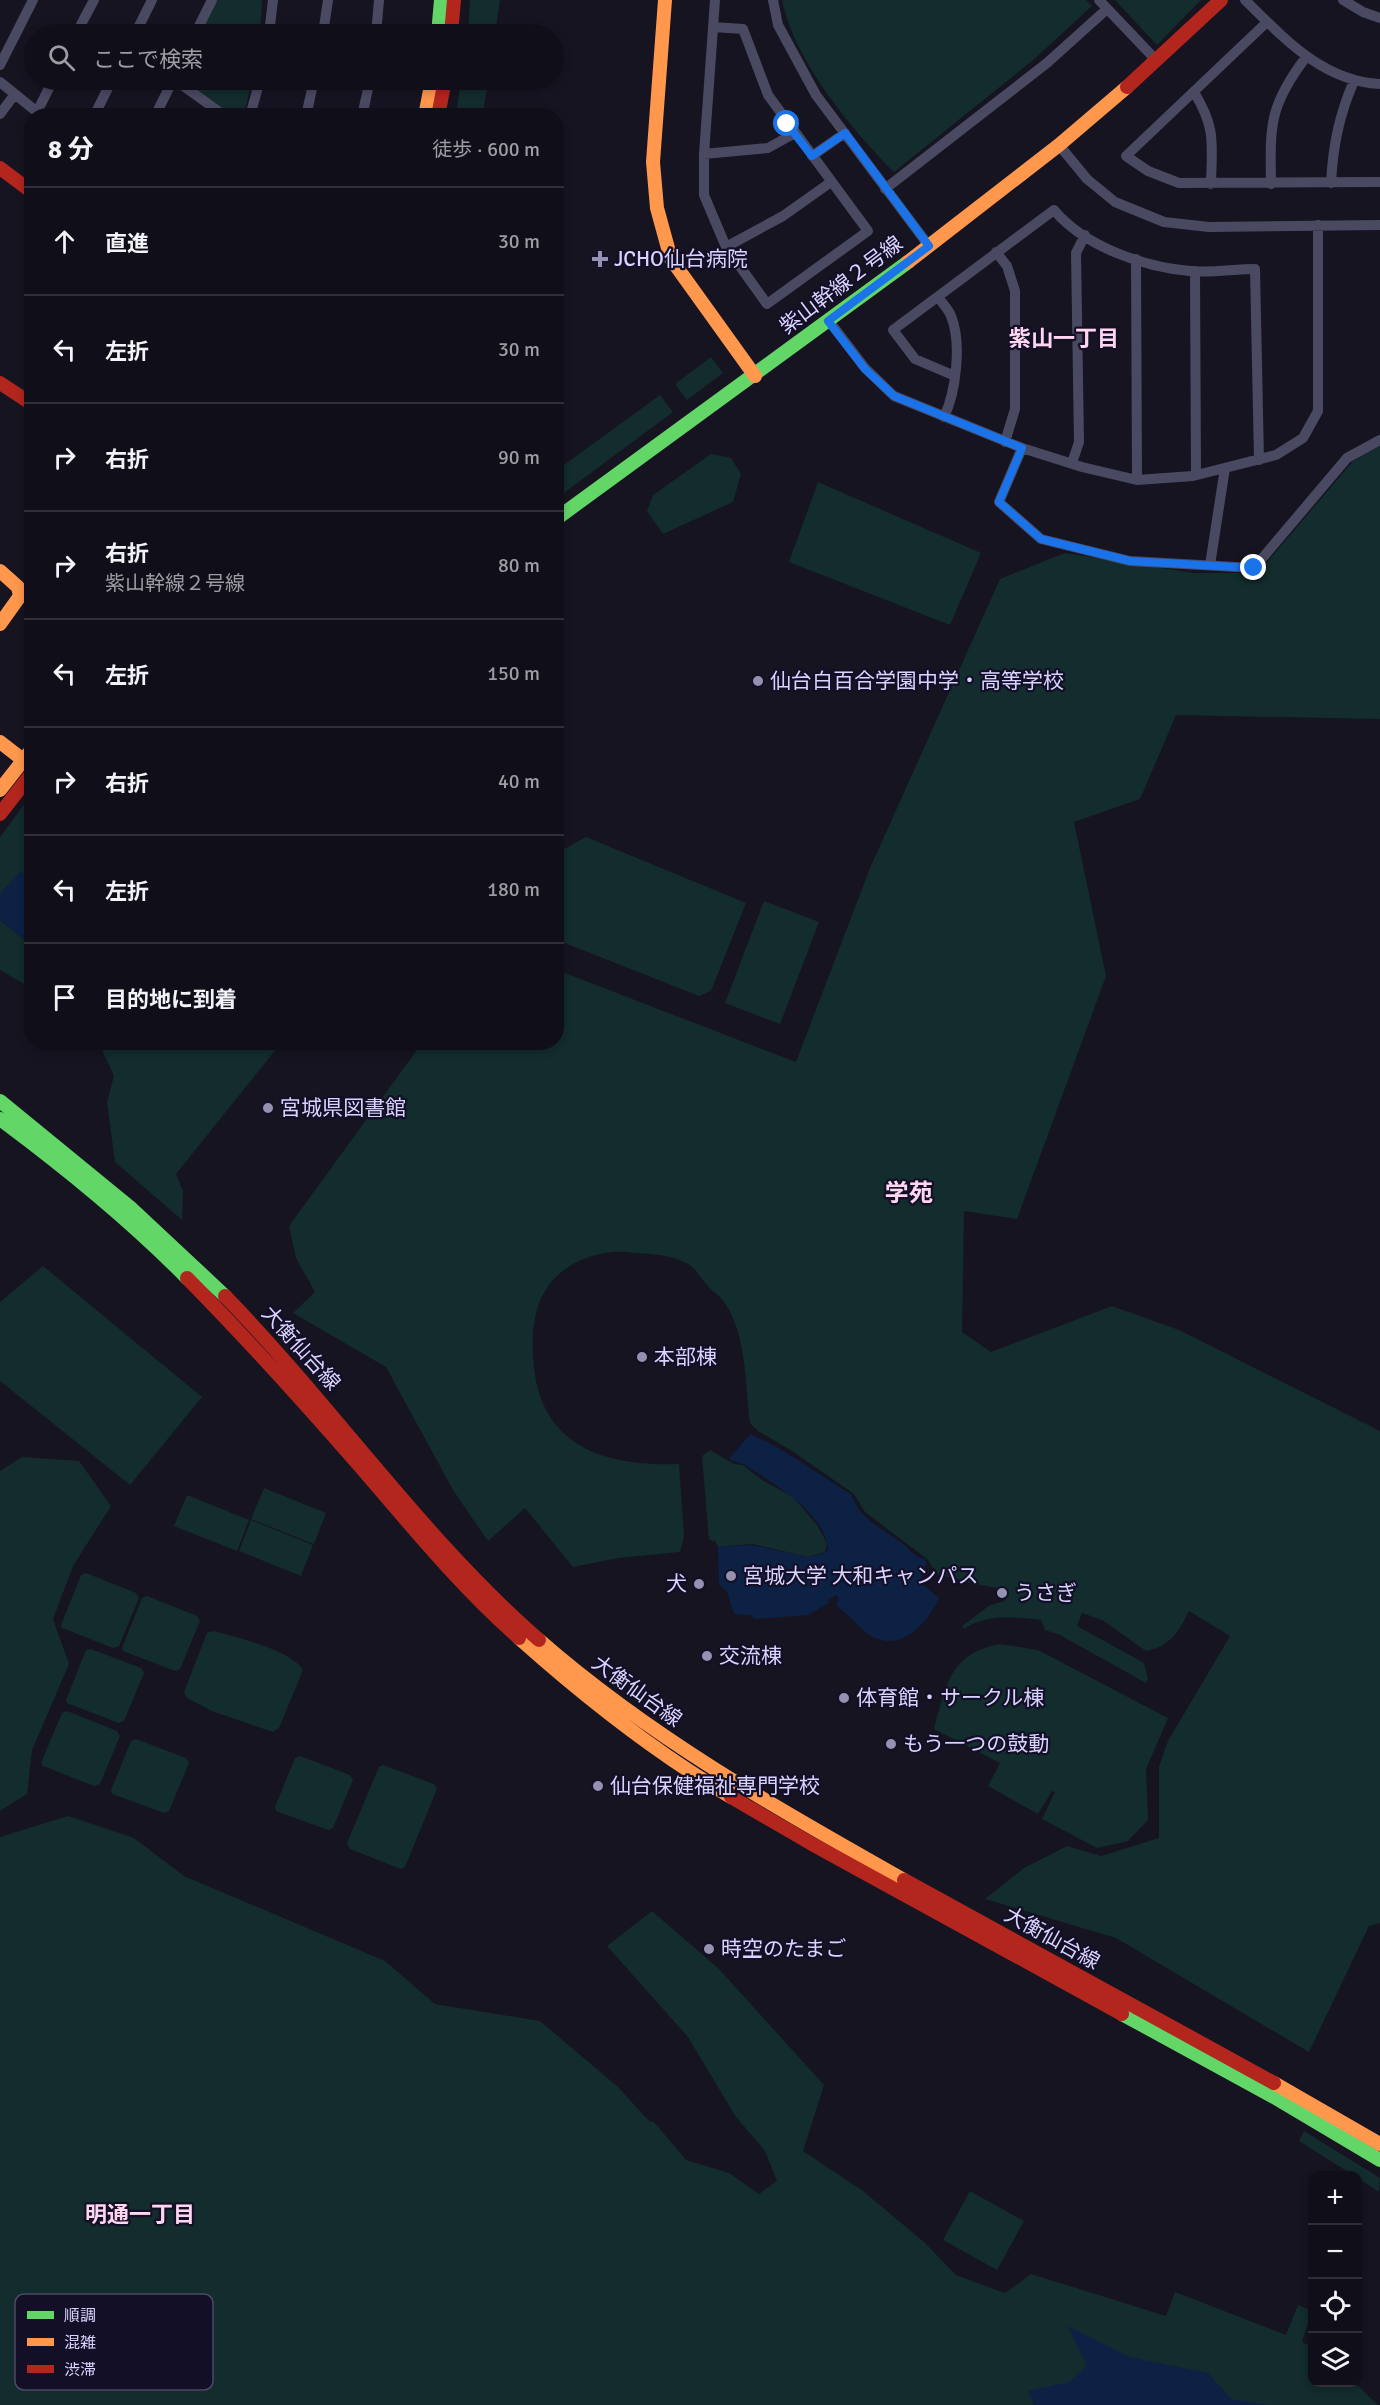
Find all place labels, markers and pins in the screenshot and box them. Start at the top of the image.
place label: JCHO仙台病院 [614,246,748,272]
marker: JCHO仙台病院 [591,250,609,268]
place label: 仙台白百合学園中学・高等学校 [770,668,1064,694]
marker: 仙台白百合学園中学・高等学校 [751,674,765,688]
place label: 宮城県図書館 [280,1095,406,1121]
marker: 宮城県図書館 [261,1101,275,1115]
place label: 本部棟 [654,1344,717,1370]
marker: 本部棟 [635,1350,649,1364]
place label: 宮城大学 大和キャンパス [743,1563,979,1589]
marker: 宮城大学 大和キャンパス [724,1569,738,1583]
place label: 犬 [666,1571,687,1597]
marker: 犬 [692,1577,706,1591]
place label: うさぎ [1014,1580,1077,1606]
marker: うさぎ [995,1586,1009,1600]
place label: 交流棟 [719,1643,782,1669]
marker: 交流棟 [700,1649,714,1663]
place label: 体育館・サークル棟 [856,1685,1044,1711]
marker: 体育館・サークル棟 [837,1691,851,1705]
place label: もう一つの鼓動 [903,1731,1049,1757]
marker: もう一つの鼓動 [884,1737,898,1751]
place label: 仙台保健福祉専門学校 [610,1773,820,1799]
marker: 仙台保健福祉専門学校 [591,1779,605,1793]
place label: 時空のたまご [721,1936,846,1962]
marker: 時空のたまご [702,1942,716,1956]

